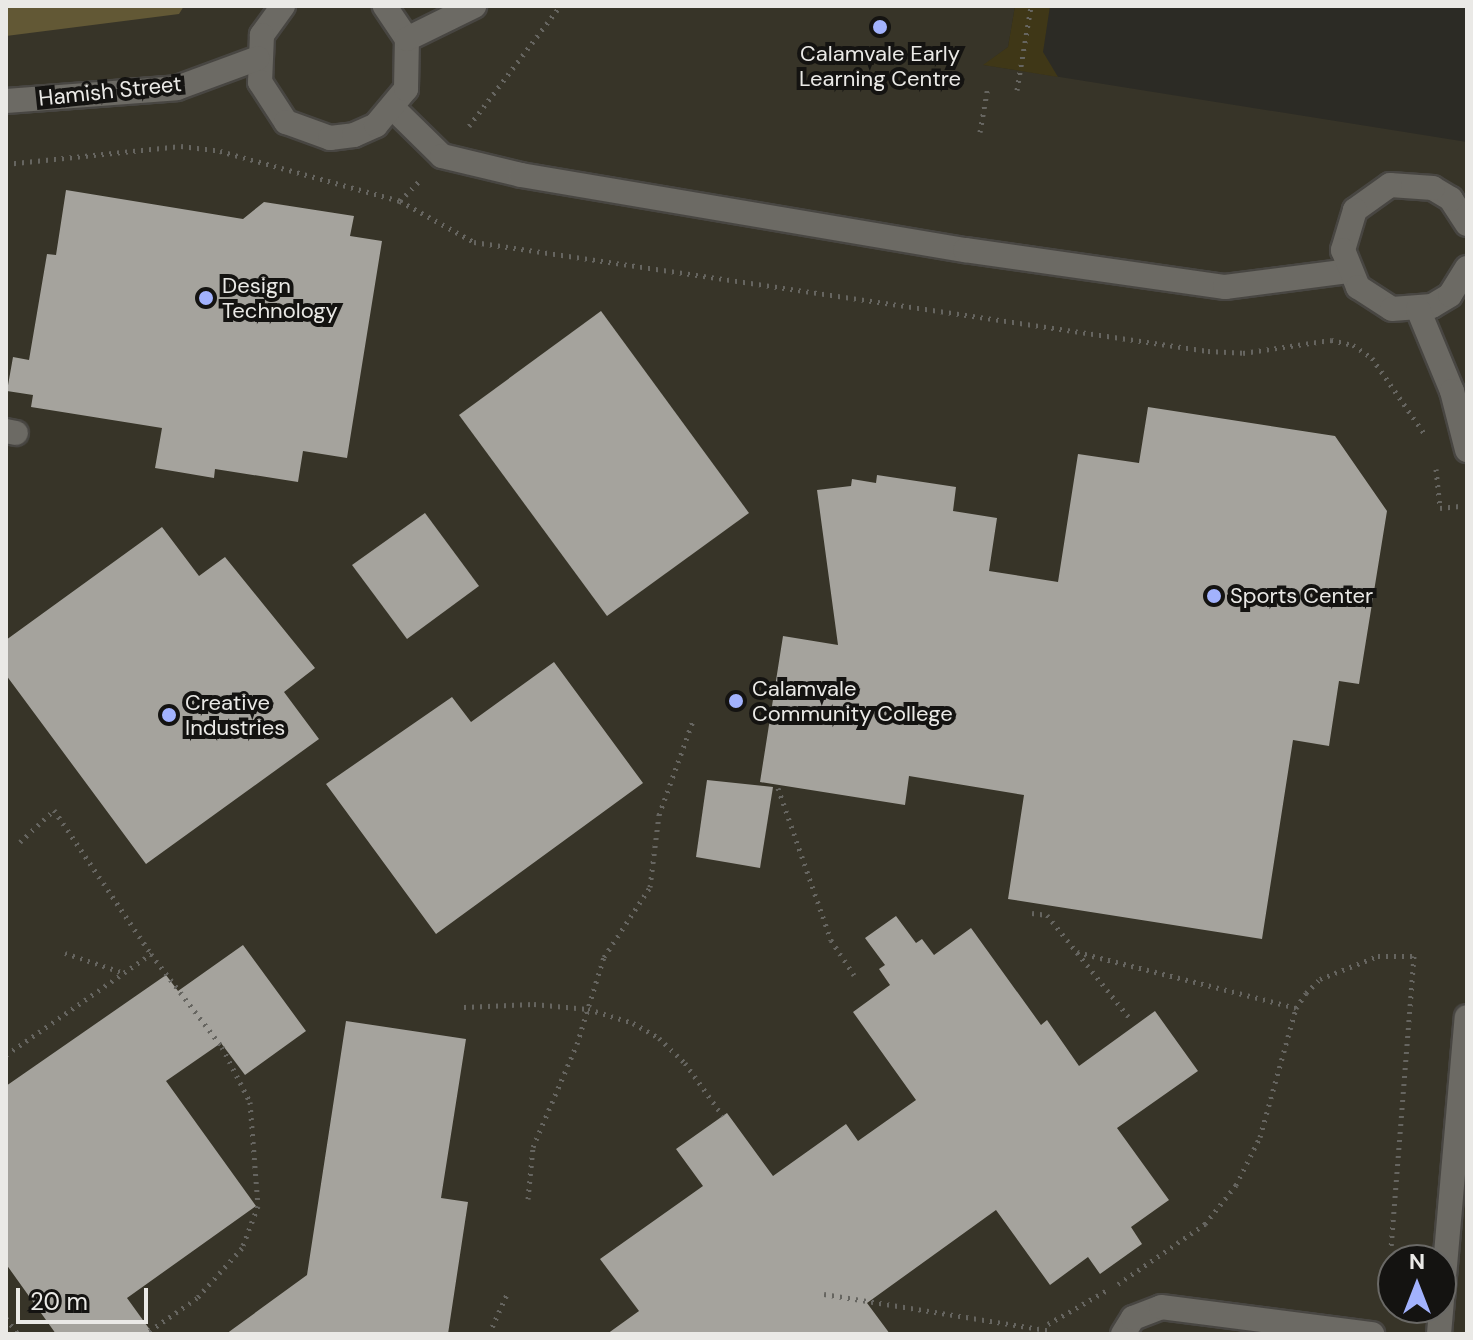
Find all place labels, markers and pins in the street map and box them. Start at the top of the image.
marker: Calamvale Early Learning Centre [871,18,889,36]
place label: Calamvale Early Learning Centre [799,40,961,92]
place label: Design Technology [222,272,338,324]
marker: Design Technology [197,289,215,307]
place label: Sports Center [1230,583,1373,609]
marker: Sports Center [1205,587,1223,605]
place label: Calamvale Community College [752,675,953,726]
place label: Creative Industries [185,689,285,740]
marker: Calamvale Community College [727,692,745,710]
marker: Creative Industries [160,706,178,724]

